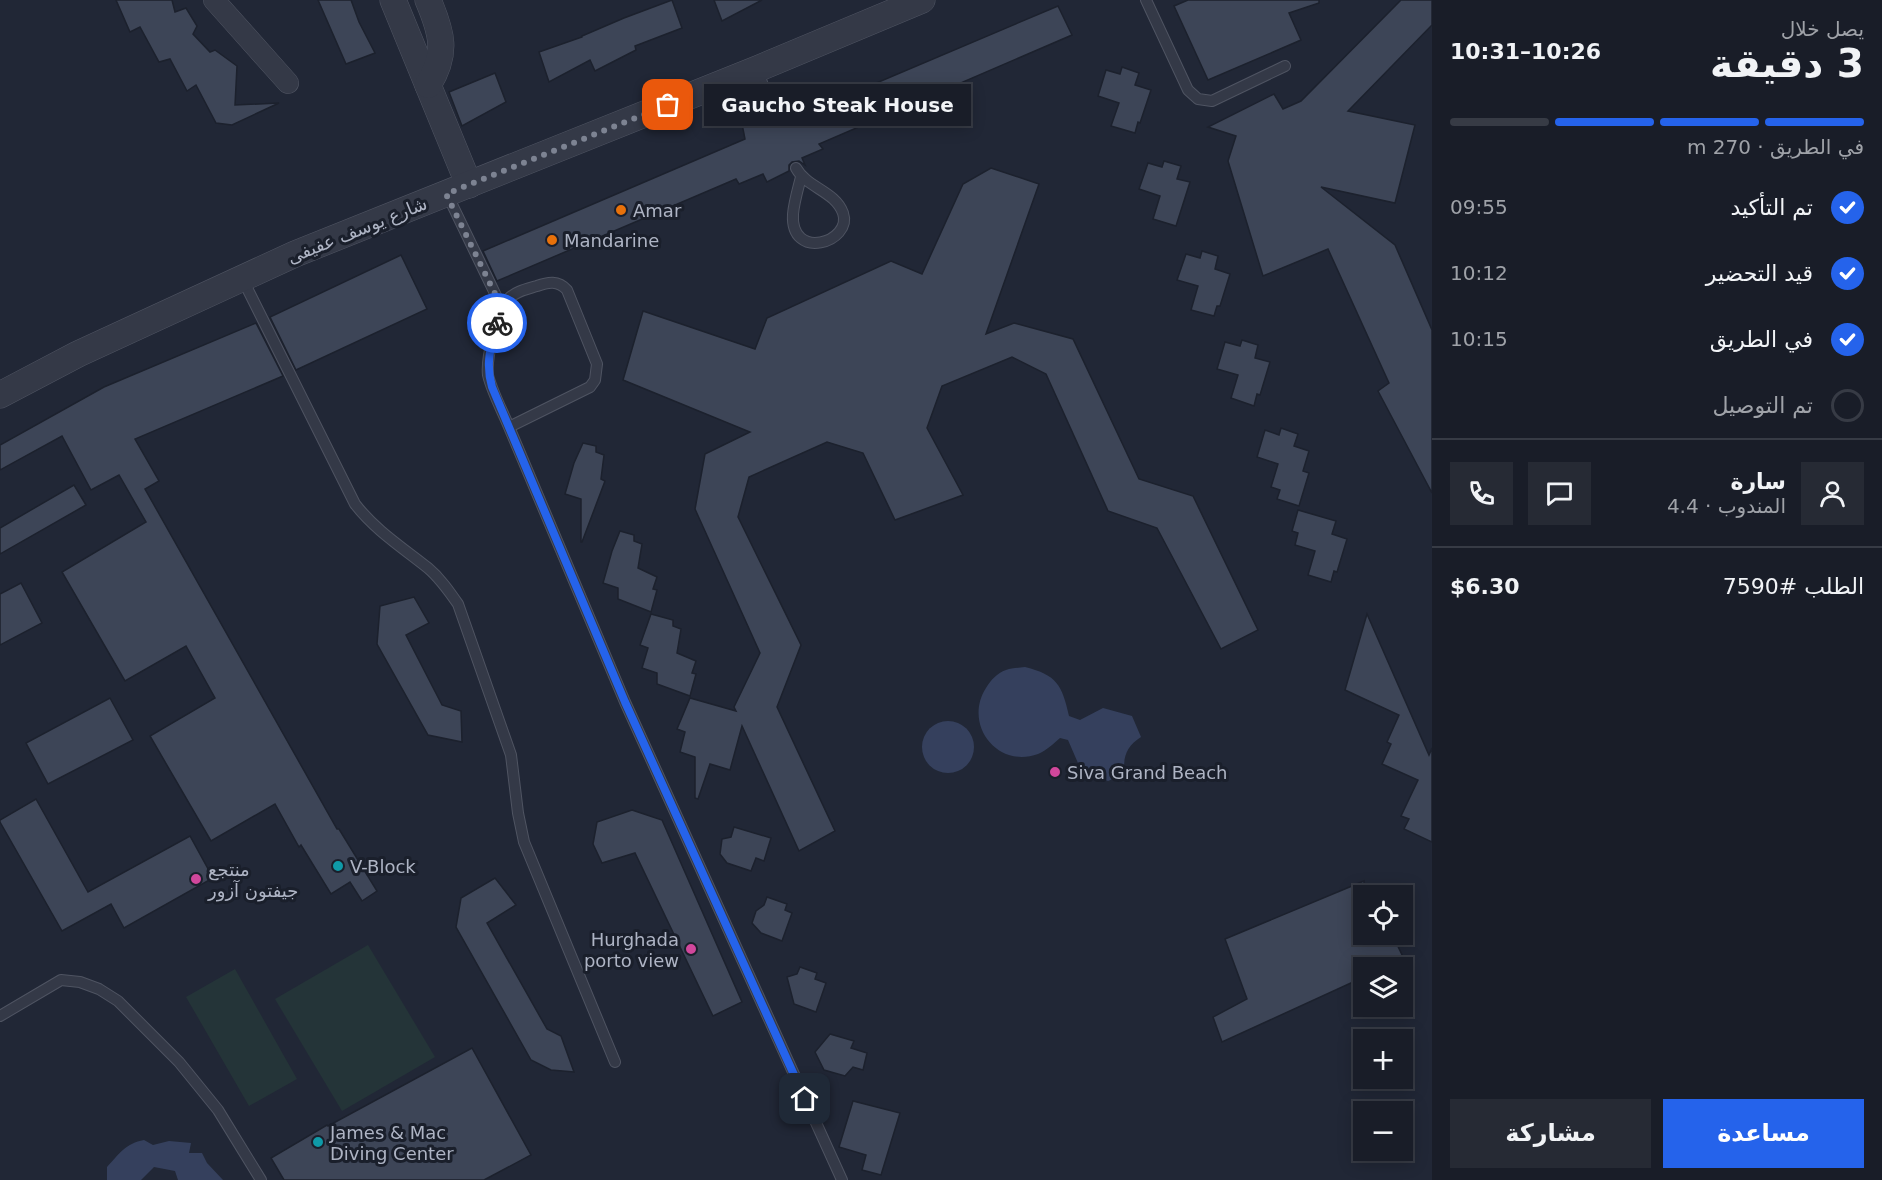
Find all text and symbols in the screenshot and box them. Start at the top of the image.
text: يصل خلال [1781,17,1864,41]
text: 10:26–10:31 [1450,39,1601,64]
text: 3 دقيقة [1710,41,1864,86]
pin [642,79,693,130]
callout: Gaucho Steak House [704,84,971,126]
icon: bag [651,88,684,121]
text: Gaucho Steak House [721,93,954,117]
text: في الطريق · 270 m [1687,135,1864,159]
icon: check [1831,191,1864,224]
street label: شارع يوسف عفيفى [284,192,430,269]
text: 09:55 [1450,195,1508,219]
text: تم التأكيد [1730,195,1813,220]
place label: Amar [633,200,682,221]
marker: Amar [614,203,628,217]
place label: Mandarine [564,230,659,251]
marker: Mandarine [545,233,559,247]
icon: check [1831,257,1864,290]
text: 10:12 [1450,261,1508,285]
text: قيد التحضير [1706,261,1813,286]
courier [467,293,527,353]
icon: bike [481,307,514,340]
icon: check [1831,323,1864,356]
text: 10:15 [1450,327,1508,351]
text: في الطريق [1710,327,1813,352]
text: تم التوصيل [1712,393,1813,418]
button: phone [1450,462,1513,525]
button: chat [1528,462,1591,525]
button: person [1801,462,1864,525]
text: سارة [1730,469,1786,494]
text: المندوب · 4.4 [1667,494,1786,518]
text: $6.30 [1450,574,1520,599]
text: الطلب #7590 [1723,574,1864,599]
place label: Siva Grand Beach [1067,762,1228,783]
marker: Siva Grand Beach [1048,765,1062,779]
place label: V-Block [350,856,416,877]
place label: منتجع جيفتون آزور [207,859,298,902]
marker: V-Block [331,859,345,873]
marker: منتجع جيفتون آزور [189,872,203,886]
map controls [1353,885,1413,1161]
button: locate [1353,885,1413,945]
place label: Hurghada porto view [584,929,679,971]
marker: Hurghada porto view [684,942,698,956]
button: layers [1353,957,1413,1017]
button: + [1353,1029,1413,1089]
pin [779,1073,830,1124]
icon: home [788,1082,821,1115]
button: مشاركة [1450,1099,1651,1168]
button: مساعدة [1663,1099,1864,1168]
button: − [1353,1101,1413,1161]
place label: James & Mac Diving Center [329,1122,454,1164]
marker: James & Mac Diving Center [311,1135,325,1149]

